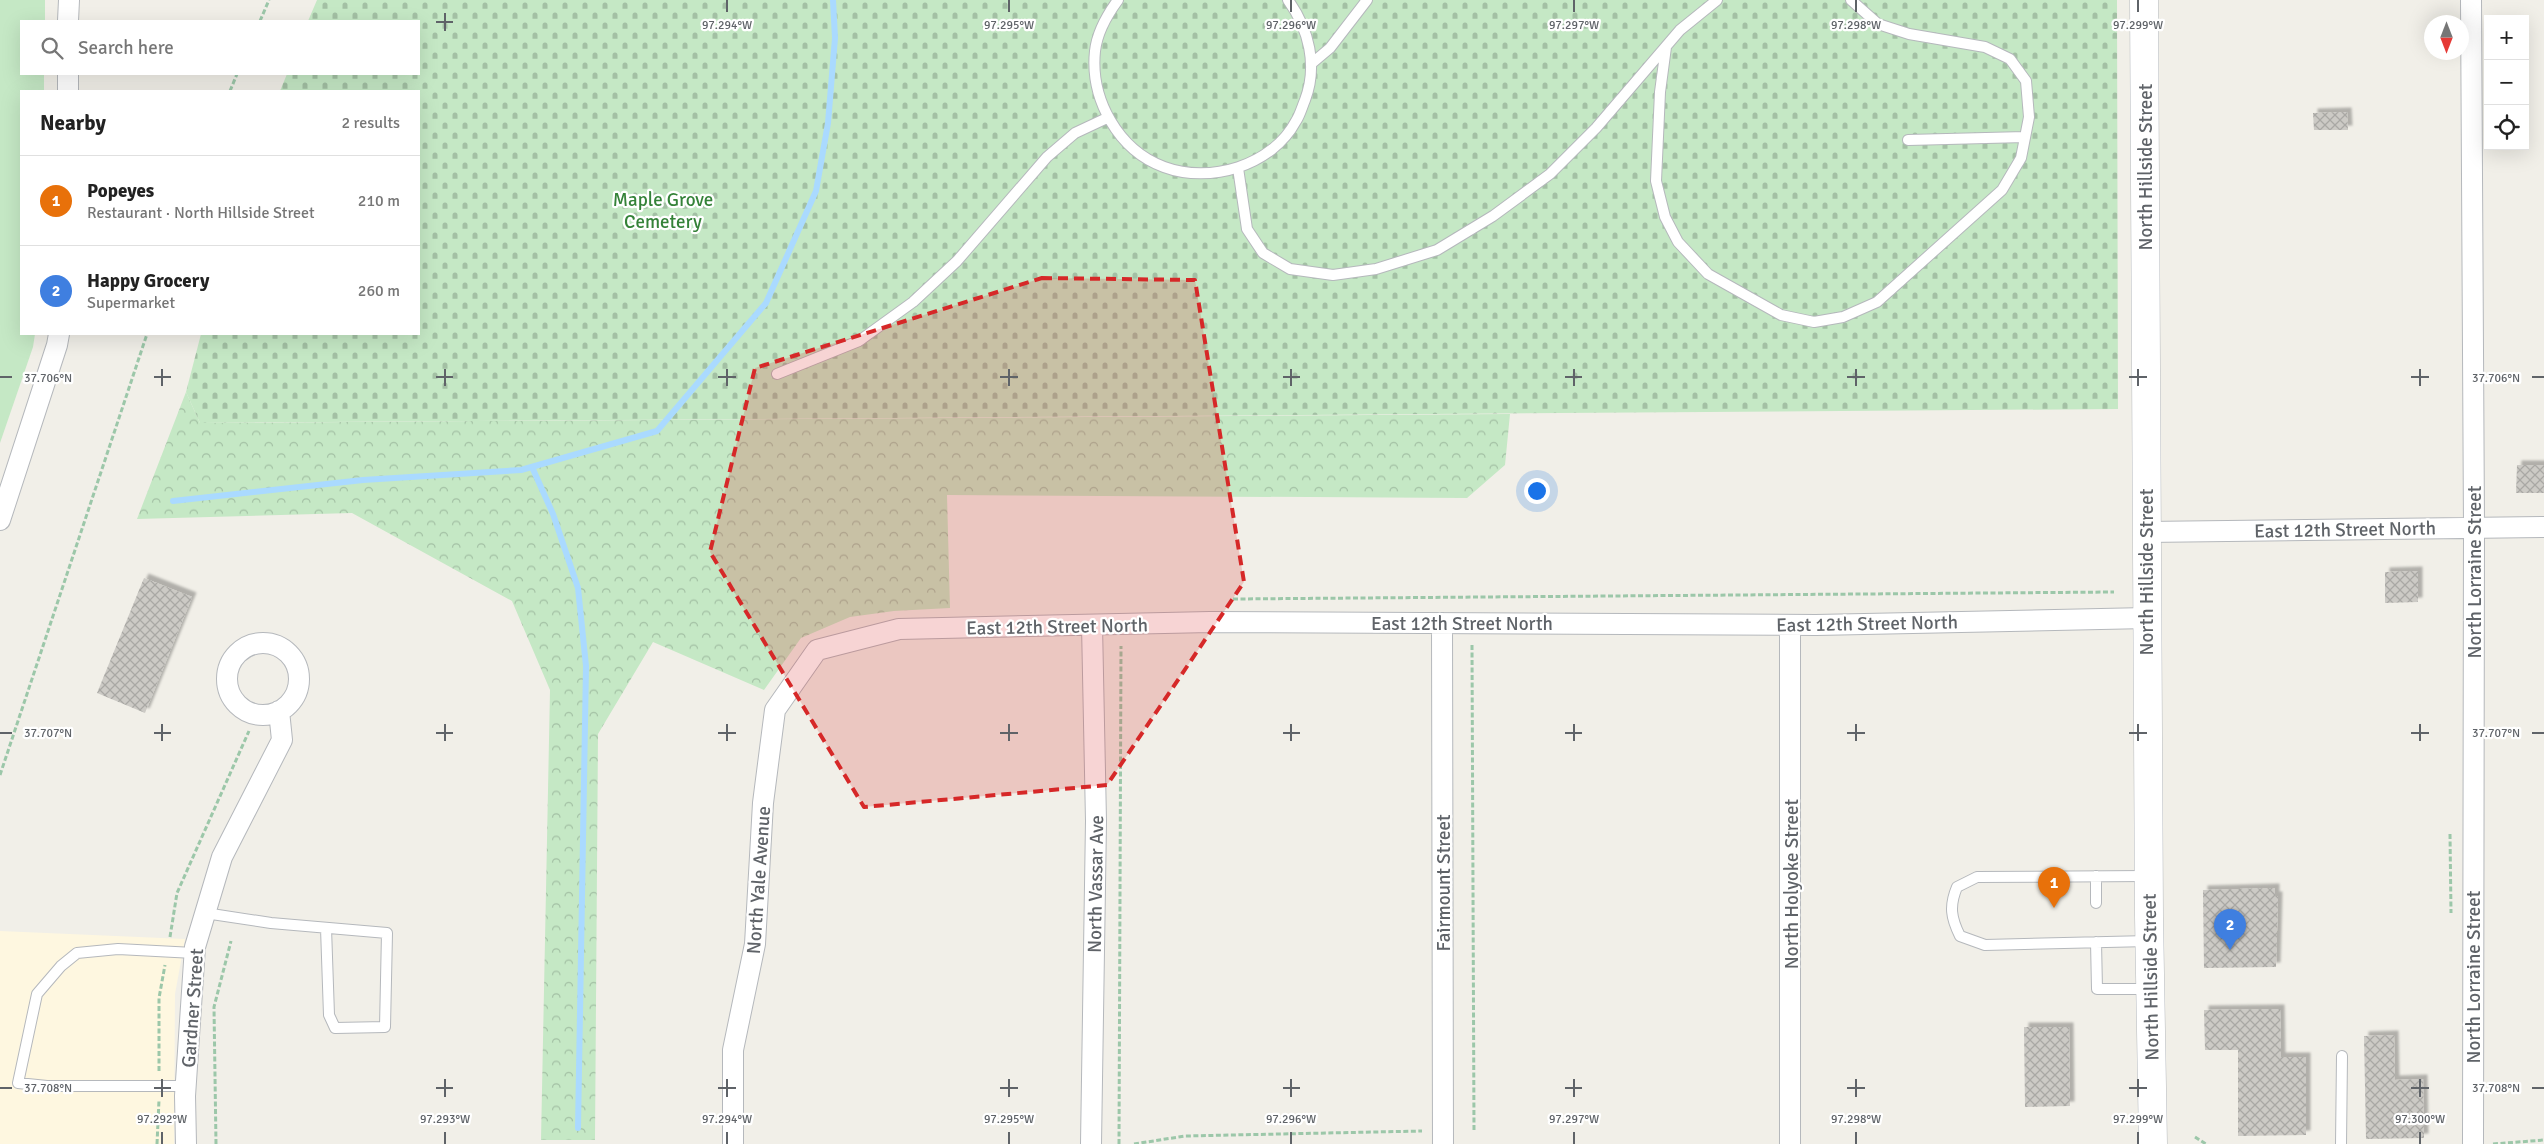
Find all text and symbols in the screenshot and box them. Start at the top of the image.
north arrow [2424,15,2469,60]
map controls [2484,15,2529,150]
button: + [2484,15,2529,60]
text: 97.294°W [702,18,752,33]
text: 97.295°W [984,18,1034,33]
text: 97.296°W [1266,18,1316,33]
text: 97.297°W [1549,18,1599,33]
text: 97.298°W [1831,18,1881,33]
text: 97.299°W [2113,18,2163,33]
search box [20,20,420,75]
icon: search [38,34,66,62]
text: Search here [78,36,174,60]
button: − [2484,60,2529,105]
street label: North Hillside Street [2134,83,2158,251]
button: locate [2484,105,2529,150]
text: Nearby [40,110,106,136]
text: 2 results [341,113,400,133]
text: Popeyes [87,179,154,203]
park label: Maple Grove Cemetery [613,188,713,234]
text: 1 [52,191,60,211]
text: 210 m [358,191,400,211]
text: Restaurant · North Hillside Street [87,203,315,223]
text: Happy Grocery [87,269,209,293]
text: 2 [52,281,60,301]
text: 260 m [358,281,400,301]
text: Supermarket [87,293,175,313]
text: 37.706°N [24,371,72,386]
text: 37.706°N [2472,371,2520,386]
your location [1524,478,1550,504]
street label: North Lorraine Street [2463,485,2487,658]
street label: North Hillside Street [2135,488,2159,656]
street label: East 12th Street North [2254,516,2436,544]
street label: East 12th Street North [1776,610,1958,638]
street label: East 12th Street North [1371,612,1553,636]
street label: East 12th Street North [966,613,1148,641]
text: 37.707°N [24,726,72,741]
text: 37.707°N [2472,726,2520,741]
street label: North Holyoke Street [1780,799,1804,969]
street label: North Yale Avenue [742,805,776,955]
street label: Fairmount Street [1432,814,1456,952]
street label: North Vassar Ave [1083,815,1109,953]
pin: 1 [2038,867,2070,908]
street label: North Lorraine Street [2462,890,2486,1063]
street label: North Hillside Street [2138,893,2164,1061]
pin: 2 [2214,909,2246,950]
street label: Gardner Street [177,947,209,1068]
text: 37.708°N [24,1081,72,1096]
text: 37.708°N [2472,1081,2520,1096]
text: 97.292°W [137,1112,187,1127]
text: 97.293°W [420,1112,470,1127]
text: 97.294°W [702,1112,752,1127]
text: 97.295°W [984,1112,1034,1127]
text: 97.296°W [1266,1112,1316,1127]
text: 97.297°W [1549,1112,1599,1127]
text: 97.298°W [1831,1112,1881,1127]
text: 97.299°W [2113,1112,2163,1127]
text: 97.300°W [2395,1112,2445,1127]

